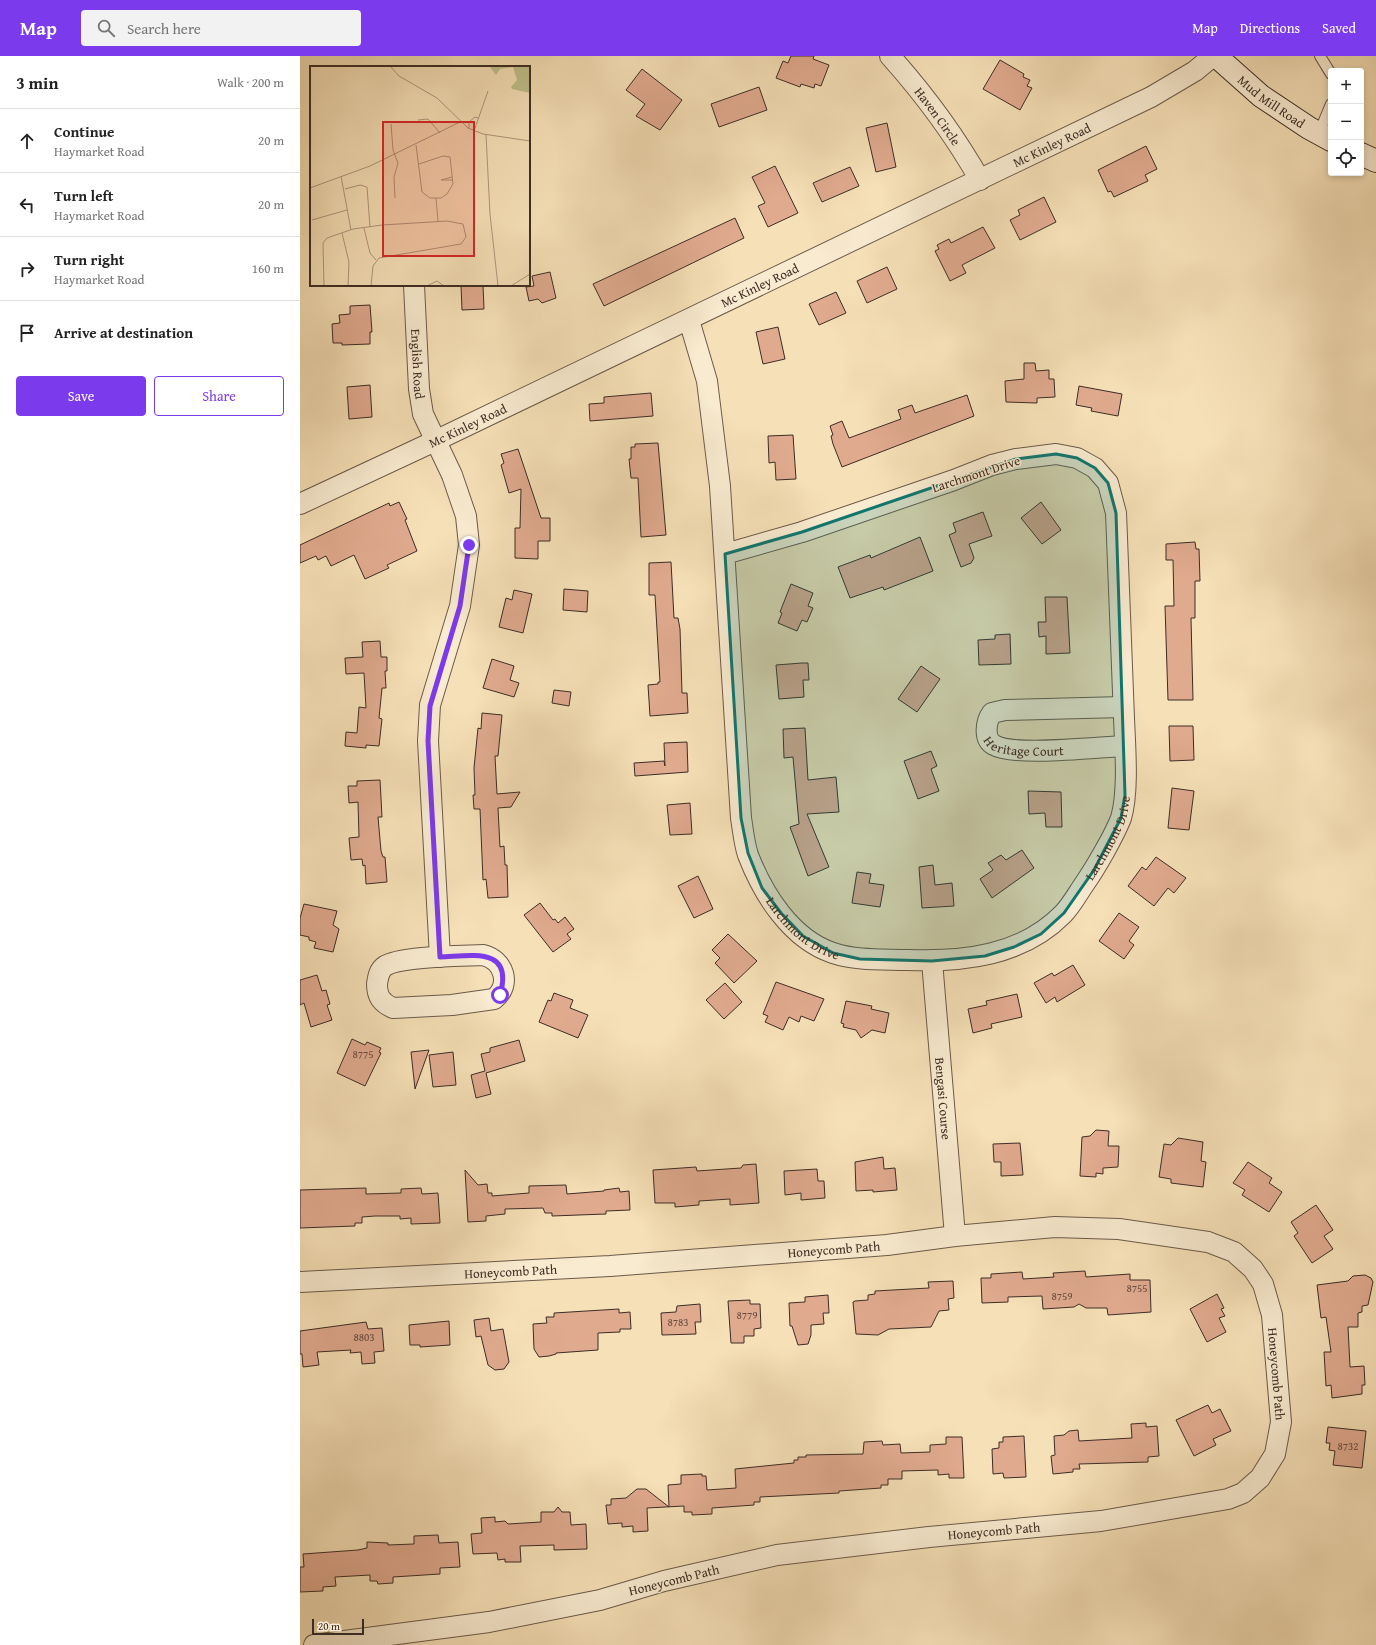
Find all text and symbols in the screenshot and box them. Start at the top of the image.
search box [81,10,361,46]
text: Map [20,14,57,42]
icon: search [95,17,117,39]
text: Search here [127,18,201,39]
text: Map [1192,18,1218,38]
text: Directions [1240,18,1300,38]
text: Saved [1322,18,1356,38]
inset map [310,66,530,286]
map controls [1328,68,1364,176]
button: + [1328,68,1364,104]
text: 3 min [16,70,58,95]
street label: Mud Mill Road [1234,70,1309,132]
text: Walk · 200 m [217,73,284,92]
street label: Haven Circle [910,83,966,149]
button: − [1328,104,1364,140]
street label: Mc Kinley Road [1009,118,1094,172]
text: Continue [54,121,115,142]
icon: ahead [16,130,38,152]
text: 20 m [258,131,284,150]
button: locate [1328,140,1364,176]
text: Haymarket Road [54,142,144,161]
text: Turn left [54,185,113,206]
icon: left [16,194,38,216]
text: 20 m [258,195,284,214]
text: Haymarket Road [54,206,144,225]
text: Turn right [54,249,125,270]
icon: right [16,258,38,280]
street label: Mc Kinley Road [717,258,802,312]
text: 160 m [252,259,284,278]
text: Haymarket Road [54,270,144,289]
icon: arrive [16,322,38,344]
text: Arrive at destination [54,322,193,343]
street label: English Road [407,328,430,400]
button: Save [16,376,146,416]
button: Share [154,376,284,416]
street label: Mc Kinley Road [425,399,510,452]
street label: Larchmont Drive [929,451,1023,497]
route end [460,536,478,554]
street label: Heritage Court [979,732,1064,760]
street label: Larchmont Drive [1080,795,1134,884]
street label: Larchmont Drive [762,893,842,964]
route start [491,986,509,1004]
house number: 8775 [352,1046,374,1062]
street label: Bengasi Course [931,1057,956,1140]
street label: Honeycomb Path [787,1236,882,1262]
street label: Honeycomb Path [464,1259,558,1283]
house number: 8755 [1126,1280,1148,1296]
house number: 8759 [1051,1288,1073,1304]
house number: 8779 [736,1307,758,1323]
house number: 8783 [667,1314,689,1330]
street label: Honeycomb Path [1264,1327,1290,1422]
house number: 8803 [353,1329,375,1345]
house number: 8732 [1337,1438,1359,1454]
street label: Honeycomb Path [947,1517,1042,1545]
street label: Honeycomb Path [627,1559,722,1600]
scale bar [312,1617,364,1636]
text: 20 m [318,1618,340,1634]

